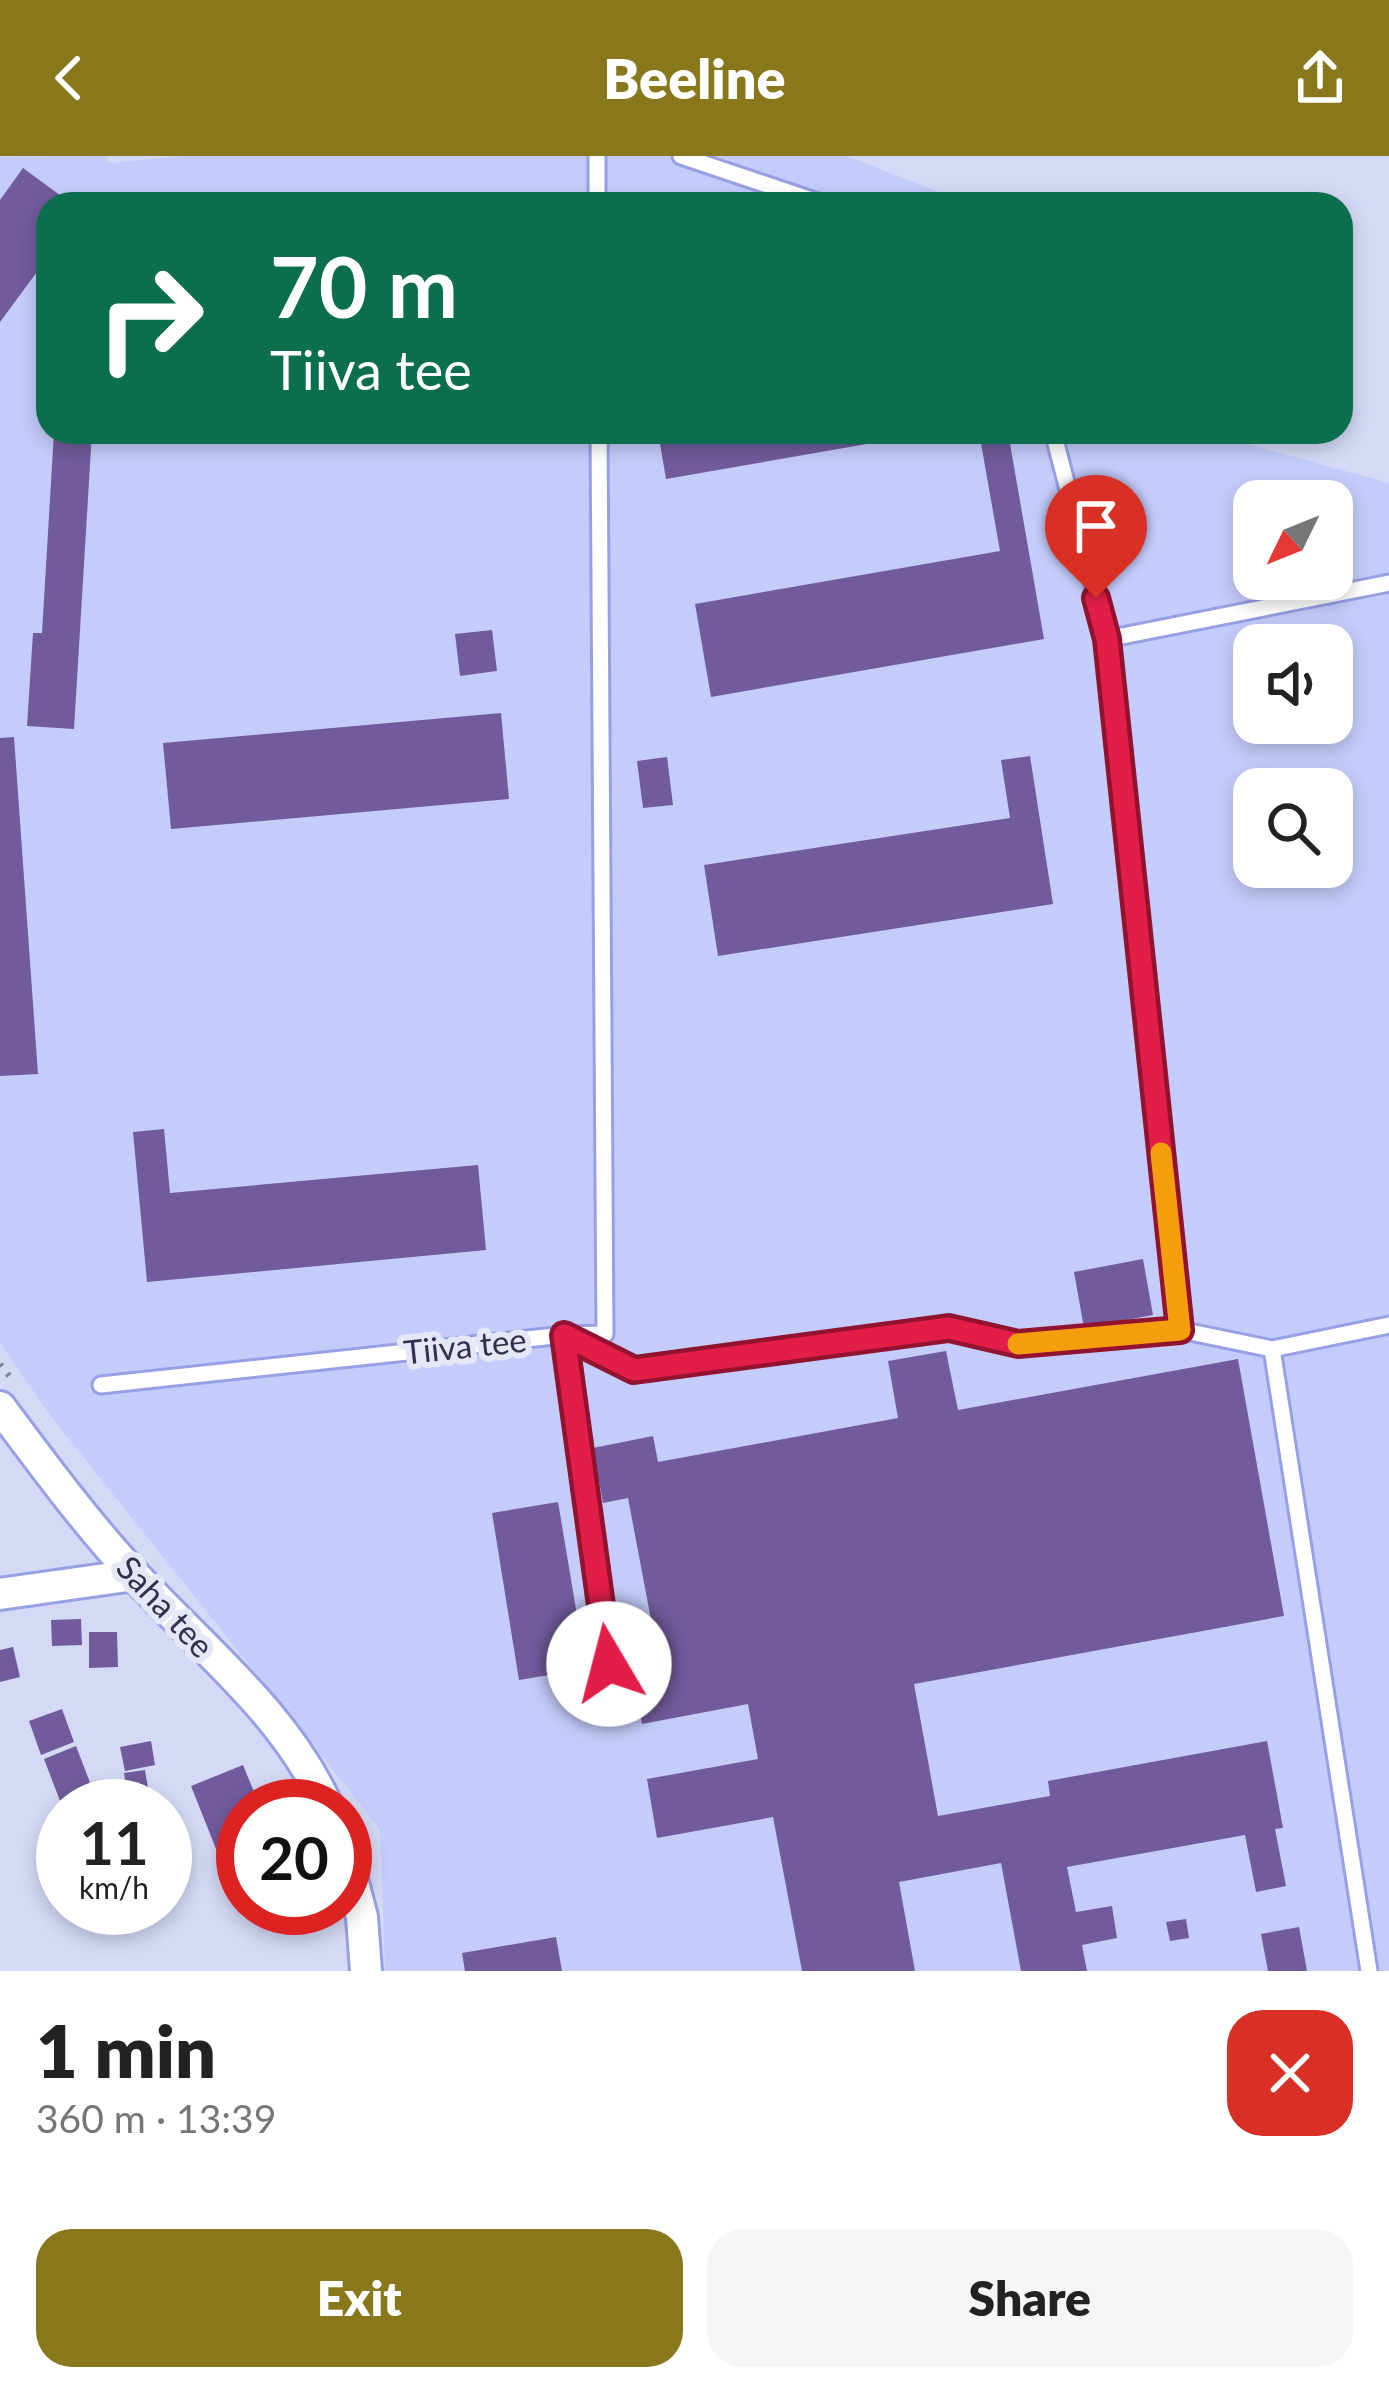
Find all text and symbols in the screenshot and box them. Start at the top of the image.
icon: back [36,45,102,111]
icon: share [1287,45,1353,111]
text: Beeline [603,46,786,111]
text: 70 m [270,235,458,336]
icon: right [72,240,228,396]
text: Tiiva tee [270,337,472,402]
pin [1045,475,1147,598]
north arrow [1233,480,1353,600]
map controls [1233,480,1353,888]
icon: arrive [1063,493,1129,559]
button: sound [1233,624,1353,744]
button: search [1233,768,1353,888]
street label: Tiiva tee [402,1319,528,1371]
street label: Saha tee [109,1547,223,1665]
position arrow [546,1601,672,1727]
speed limit sign: 20 [216,1779,372,1935]
text: 11 [79,1806,149,1878]
text: km/h [79,1869,149,1905]
text: 1 min [36,2007,216,2093]
button: close [1227,2010,1353,2136]
text: 360 m · 13:39 [36,2095,276,2141]
button: Exit [36,2229,683,2367]
button: Share [707,2229,1353,2367]

